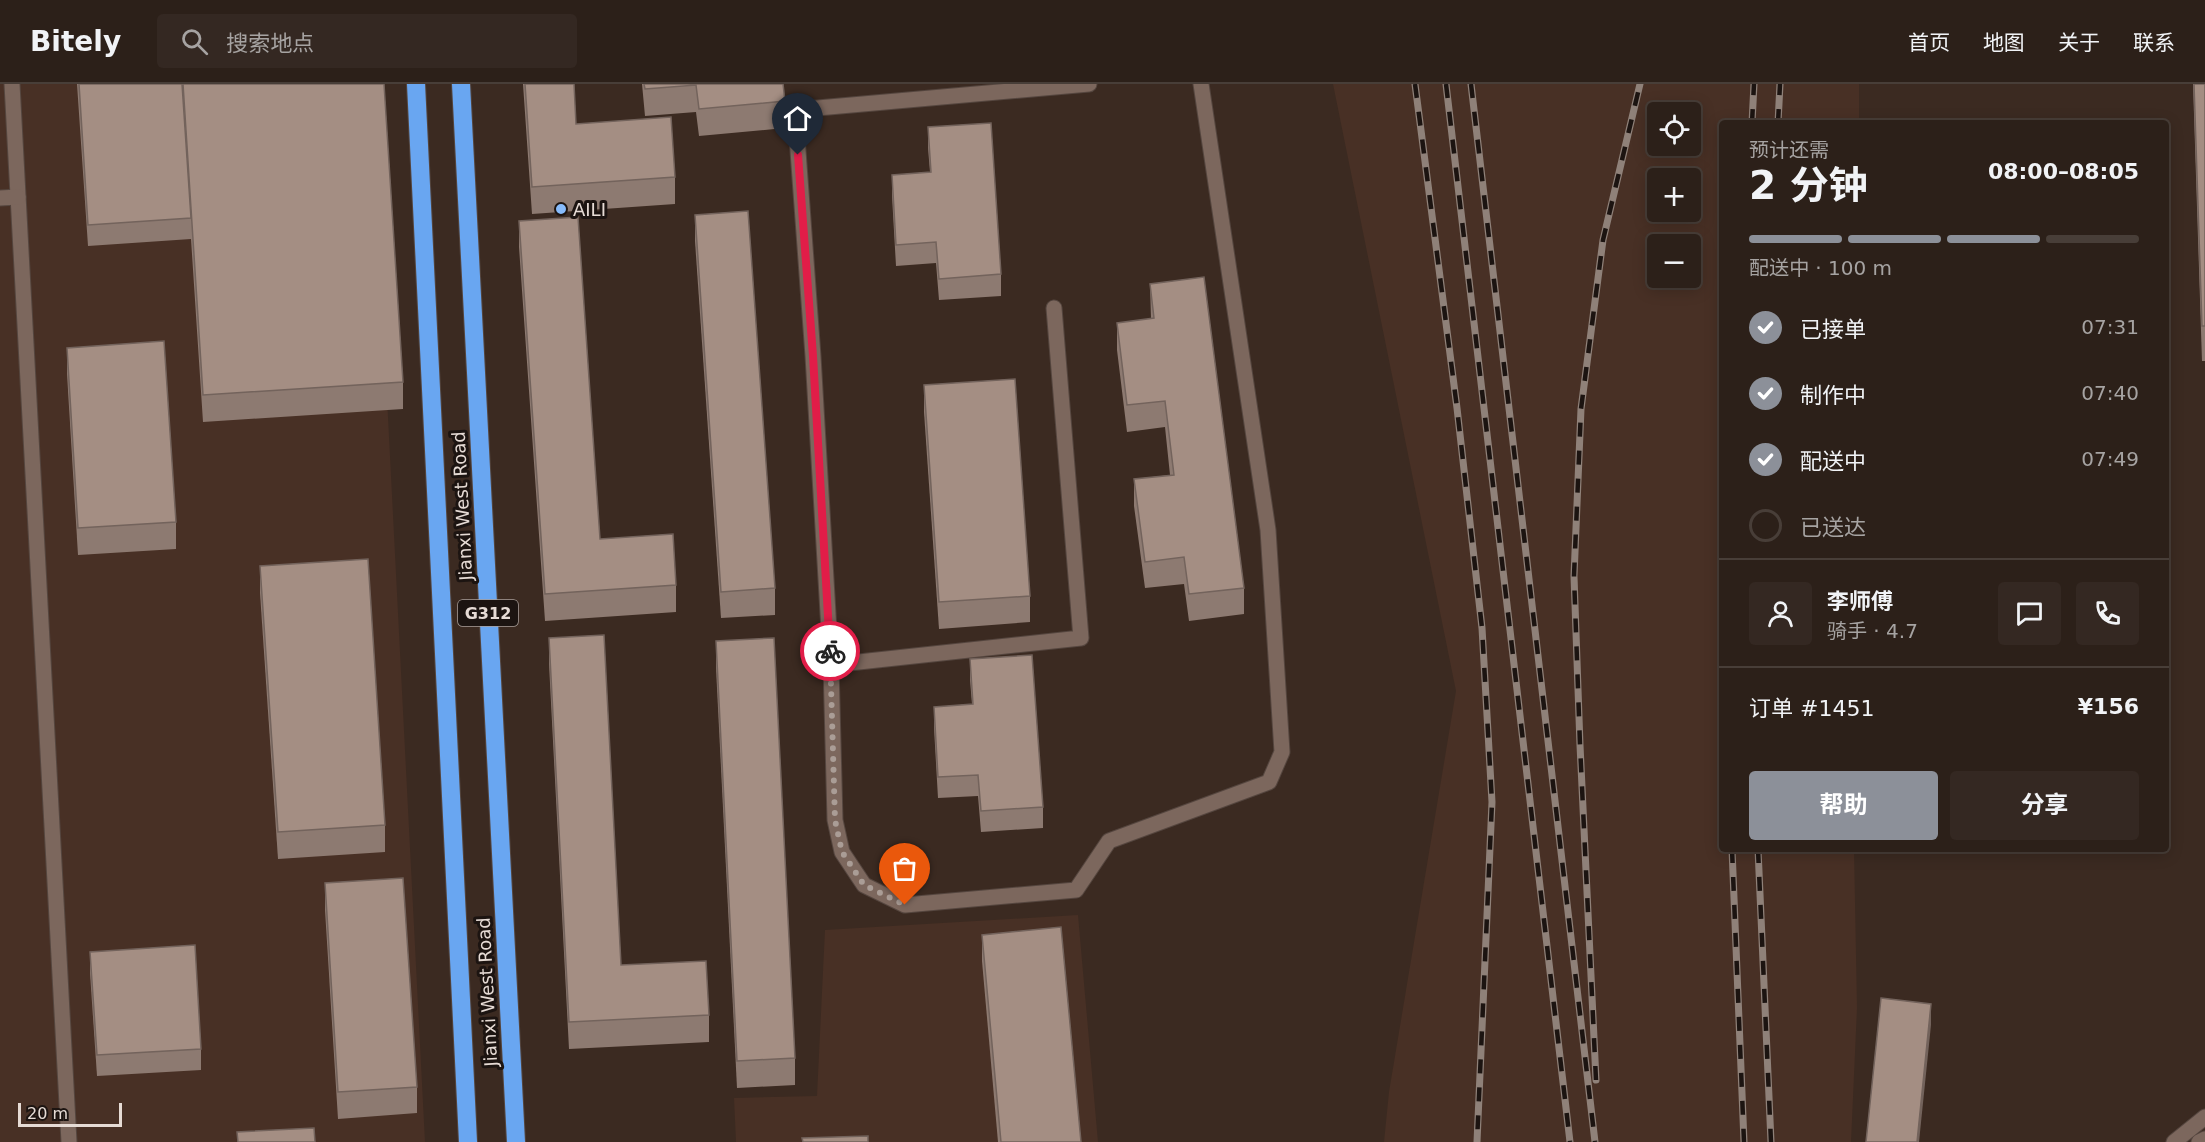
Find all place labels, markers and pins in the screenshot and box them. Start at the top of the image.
pin [772,93,823,155]
place label: AILI [573,199,606,220]
marker: AILI [554,202,568,216]
pin [879,843,930,905]

